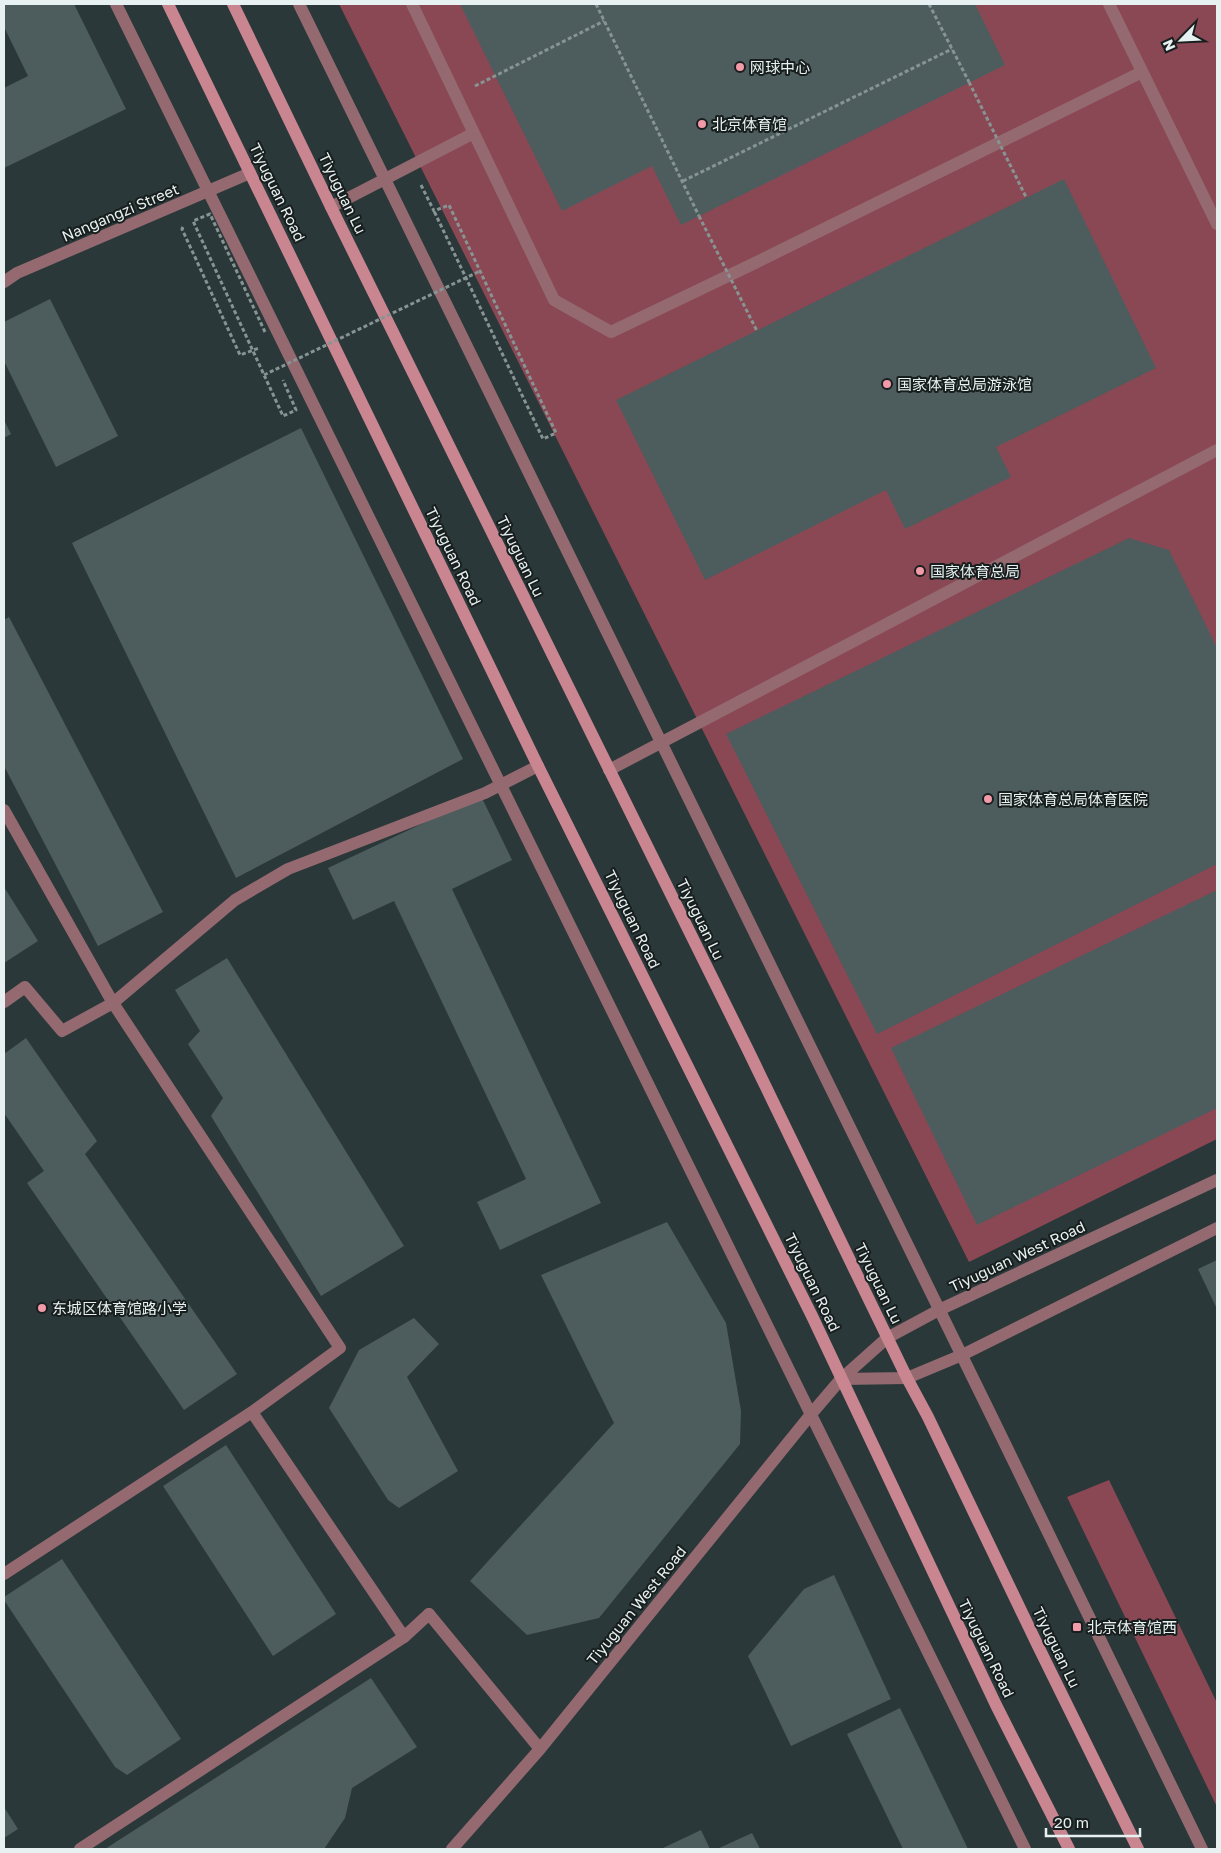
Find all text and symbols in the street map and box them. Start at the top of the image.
north arrow [1156,15,1206,65]
text: N [1159,37,1179,54]
place label: 网球中心 [750,58,810,76]
marker: 网球中心 [734,61,746,73]
place label: 北京体育馆 [712,115,787,133]
marker: 北京体育馆 [696,118,708,130]
street label: Tiyuguan Road [246,140,310,244]
street label: Tiyuguan Lu [316,150,370,236]
street label: Nangangzi Street [59,179,181,245]
place label: 国家体育总局游泳馆 [897,375,1032,393]
marker: 国家体育总局游泳馆 [881,378,893,390]
street label: Tiyuguan Road [422,504,486,608]
street label: Tiyuguan Lu [494,513,548,599]
place label: 国家体育总局 [930,562,1020,580]
marker: 国家体育总局 [914,565,926,577]
place label: 国家体育总局体育医院 [998,790,1148,808]
marker: 国家体育总局体育医院 [982,793,994,805]
street label: Tiyuguan Road [601,867,665,971]
street label: Tiyuguan Lu [674,876,728,962]
street label: Tiyuguan West Road [946,1217,1088,1295]
street label: Tiyuguan Road [781,1230,845,1334]
street label: Tiyuguan Lu [852,1240,906,1326]
place label: 东城区体育馆路小学 [52,1299,187,1317]
marker: 东城区体育馆路小学 [36,1302,48,1314]
street label: Tiyuguan West Road [583,1542,689,1668]
street label: Tiyuguan Road [955,1596,1019,1700]
street label: Tiyuguan Lu [1030,1604,1084,1690]
place label: 北京体育馆西 [1087,1618,1177,1636]
marker: 北京体育馆西 [1071,1621,1083,1633]
scale bar [1046,1806,1140,1838]
text: 20 m [1054,1813,1089,1831]

